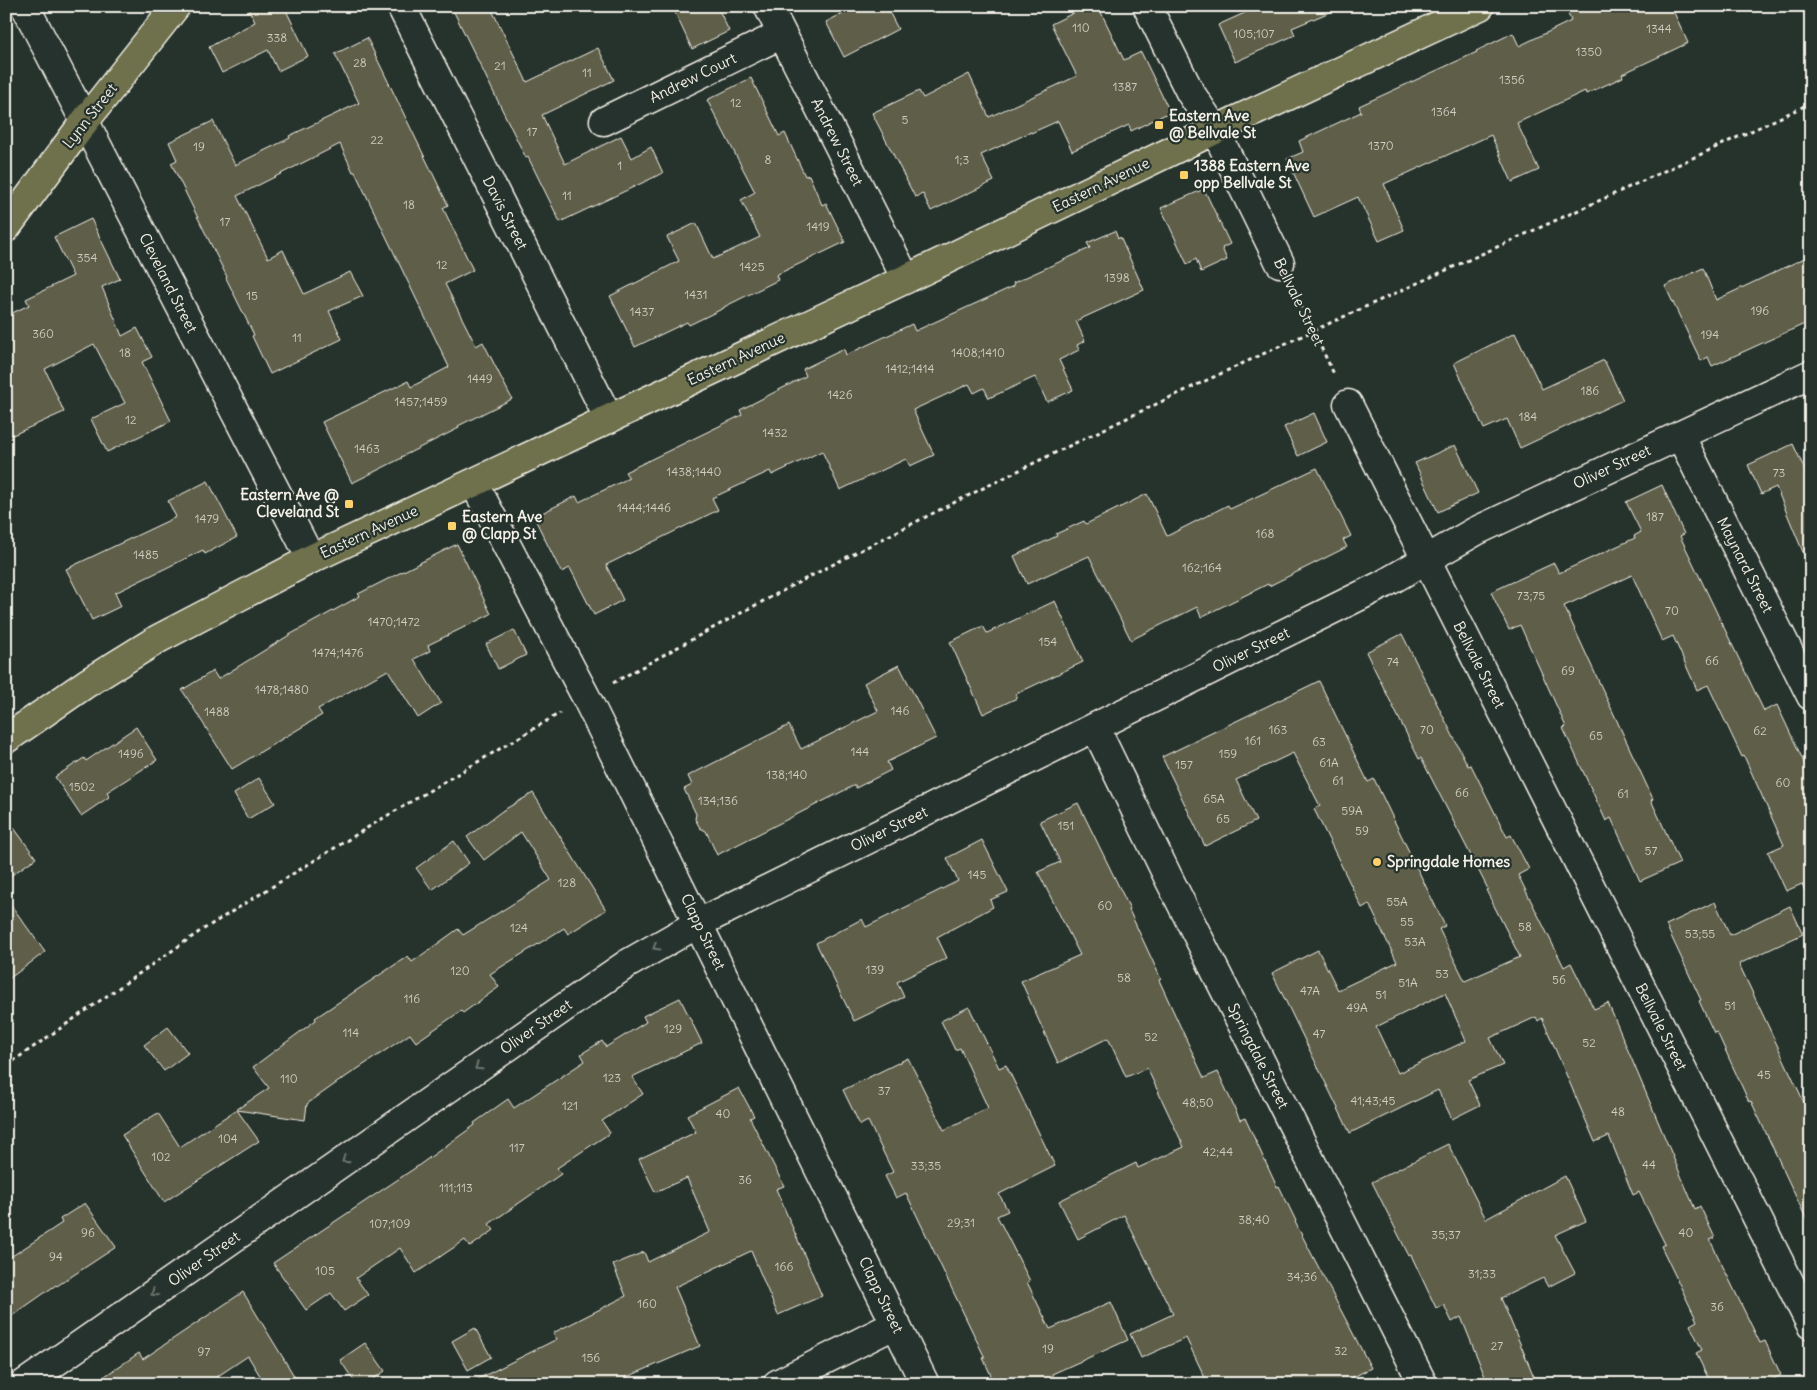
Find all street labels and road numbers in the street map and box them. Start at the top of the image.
street label: Andrew Court [646,48,739,107]
street label: Lynn Street [58,79,121,152]
street label: Andrew Street [807,95,868,189]
street label: Eastern Avenue [1049,153,1152,216]
street label: Davis Street [479,173,532,253]
street label: Cleveland Street [135,230,202,336]
street label: Bellvale Street [1270,255,1329,349]
street label: Eastern Avenue [684,328,788,389]
street label: Oliver Street [1570,440,1654,493]
street label: Eastern Avenue [317,501,421,562]
street label: Maynard Street [1713,514,1778,616]
street label: Bellvale Street [1449,618,1510,712]
street label: Oliver Street [1209,623,1292,676]
street label: Oliver Street [847,802,930,855]
street label: Clapp Street [677,891,730,973]
street label: Bellvale Street [1631,980,1692,1074]
street label: Oliver Street [496,995,575,1058]
street label: Springdale Street [1224,1000,1293,1112]
street label: Oliver Street [164,1227,243,1290]
street label: Clapp Street [855,1254,908,1336]

